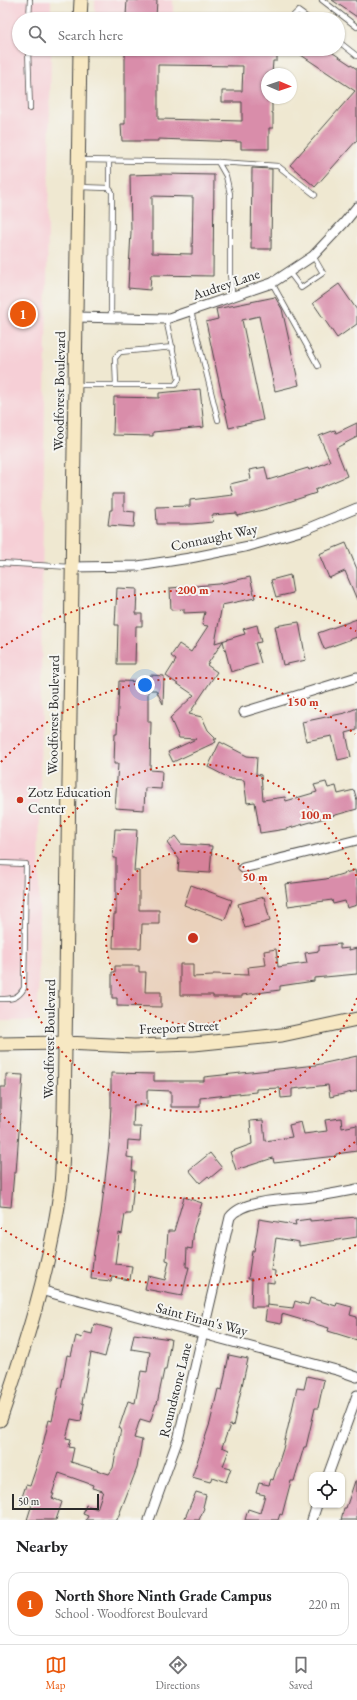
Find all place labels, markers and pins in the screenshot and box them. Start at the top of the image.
pin: 1 [10,299,36,329]
place label: Zotz Education Center [28,783,112,817]
marker: Zotz Education Center [15,795,25,805]
centre of rings [186,931,200,945]

